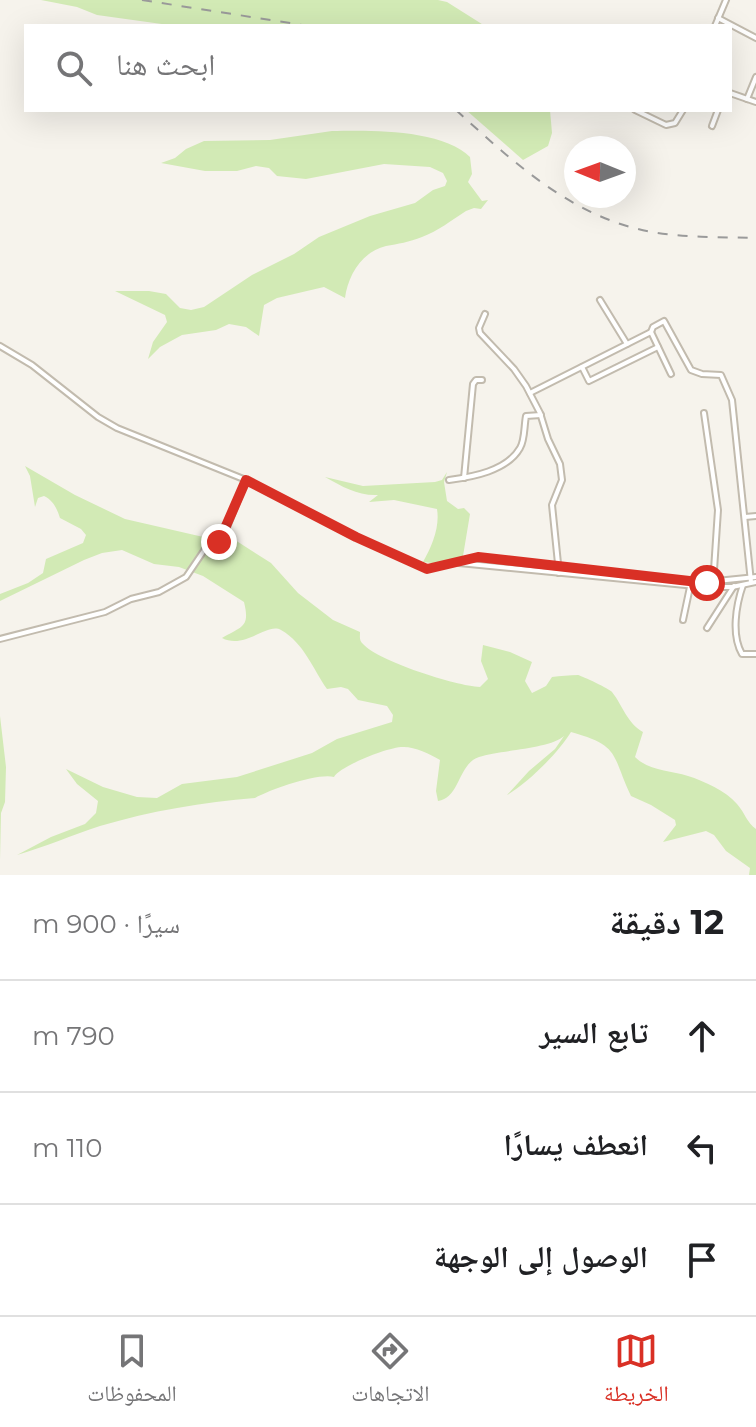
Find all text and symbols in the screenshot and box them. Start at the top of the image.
search box [24,24,732,112]
icon: search [52,46,96,90]
text: ابحث هنا [116,46,215,83]
north arrow [564,136,636,208]
route end [201,524,237,560]
route start [689,565,725,601]
text: 12 دقيقة [610,901,724,943]
text: سيرًا · 900 m [32,908,180,940]
text: تابع السير [539,1014,648,1051]
icon: ahead [680,1014,724,1058]
text: 790 m [32,1020,115,1052]
text: انعطف يسارًا [503,1126,648,1163]
icon: left [680,1126,724,1170]
text: 110 m [32,1132,102,1164]
text: الوصول إلى الوجهة [434,1238,648,1275]
icon: arrive [680,1238,724,1282]
tab: المحفوظات [87,1329,177,1415]
tab: الاتجاهات [351,1329,429,1415]
tab: الخريطة [604,1329,669,1415]

